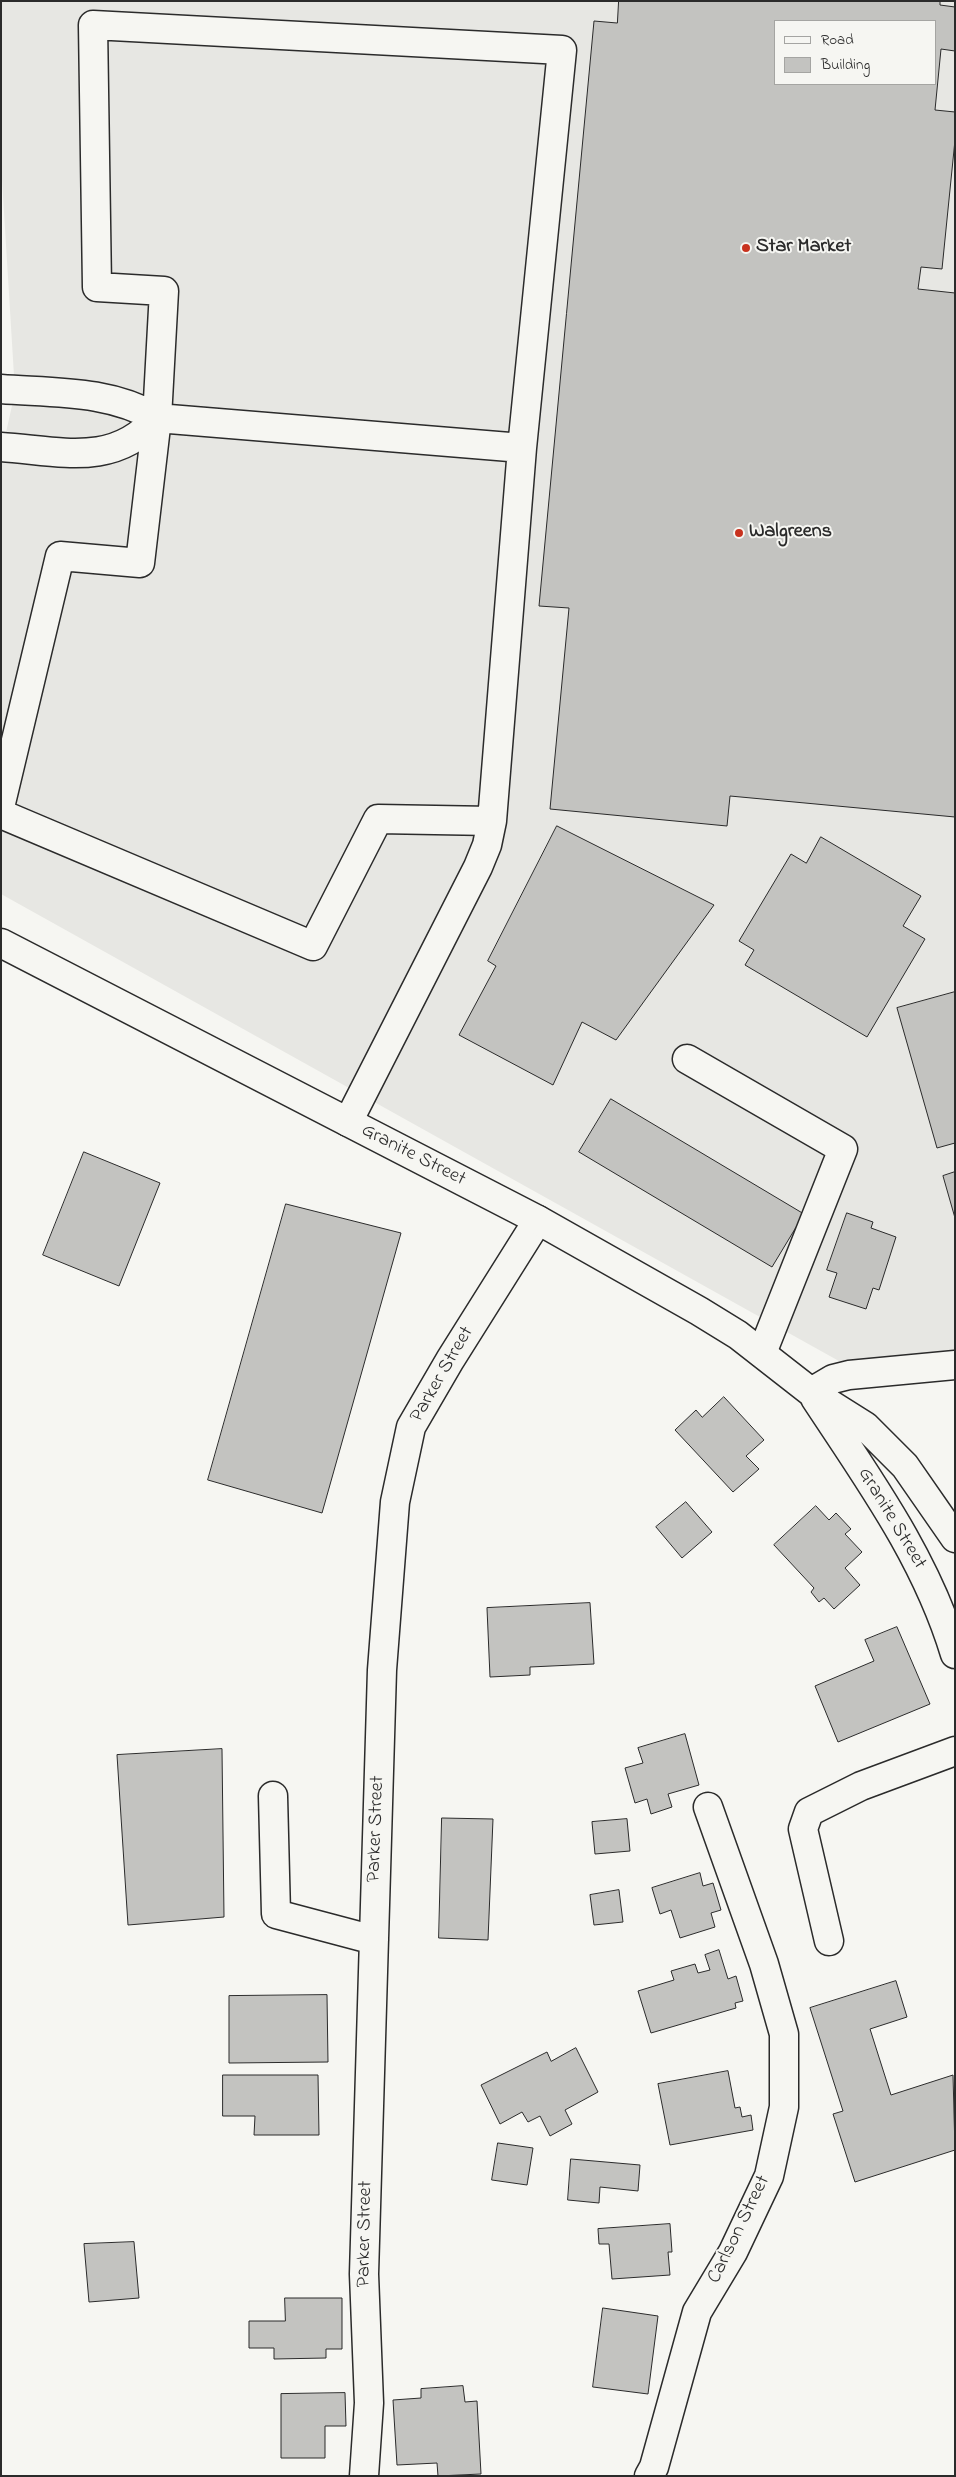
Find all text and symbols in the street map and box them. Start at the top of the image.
legend [774,20,936,85]
text: Road [821,29,854,51]
text: Building [821,54,870,76]
place label: Star Market [756,236,851,260]
marker: Star Market [740,242,752,254]
place label: Walgreens [749,521,832,545]
marker: Walgreens [733,527,745,539]
street label: Granite Street [357,1119,469,1193]
street label: Parker Street [406,1323,480,1427]
street label: Granite Street [851,1464,931,1574]
street label: Parker Street [363,1775,391,1883]
street label: Carlson Street [704,2172,776,2288]
street label: Parker Street [353,2180,379,2288]

